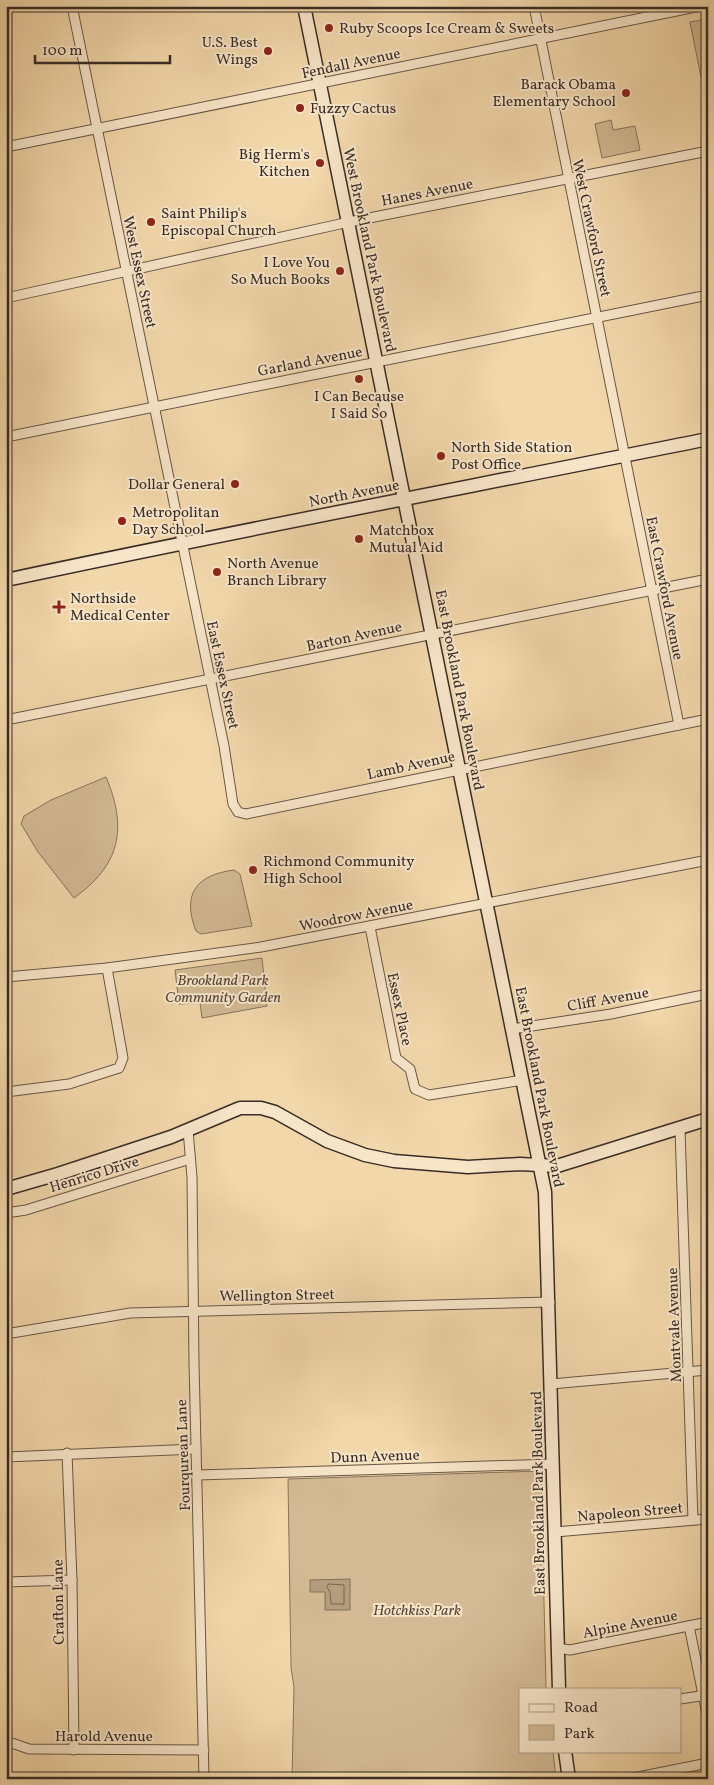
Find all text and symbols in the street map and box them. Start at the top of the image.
place label: Ruby Scoops Ice Cream & Sweets [339,19,554,40]
marker: Ruby Scoops Ice Cream & Sweets [323,22,335,34]
scale bar [35,32,170,64]
place label: U.S. Best Wings [202,33,258,71]
text: 100 m [42,41,82,62]
street label: Fendall Avenue [300,44,403,85]
marker: U.S. Best Wings [262,45,274,57]
place label: Barack Obama Elementary School [493,75,616,113]
marker: Barack Obama Elementary School [620,87,632,99]
place label: Fuzzy Cactus [310,99,396,120]
marker: Fuzzy Cactus [294,102,306,114]
place label: Big Herm's Kitchen [239,145,310,183]
street label: West Brookland Park Boulevard [337,146,400,355]
marker: Big Herm's Kitchen [314,157,326,169]
street label: West Crawford Street [566,157,615,299]
street label: Hanes Avenue [379,174,475,213]
place label: Saint Philip's Episcopal Church [161,204,277,242]
street label: West Essex Street [116,214,161,331]
marker: Saint Philip's Episcopal Church [145,216,157,228]
place label: I Love You So Much Books [231,253,330,291]
marker: I Love You So Much Books [334,265,346,277]
street label: Garland Avenue [256,342,364,383]
marker: I Can Because I Said So [353,373,365,385]
place label: I Can Because I Said So [314,387,404,425]
place label: North Side Station Post Office [451,438,573,476]
marker: North Side Station Post Office [435,450,447,462]
place label: Dollar General [128,475,225,496]
street label: North Avenue [307,475,401,514]
marker: Dollar General [229,478,241,490]
place label: Metropolitan Day School [132,503,219,541]
marker: Metropolitan Day School [116,515,128,527]
street label: East Crawford Avenue [639,515,688,662]
place label: Matchbox Mutual Aid [369,521,443,559]
marker: Matchbox Mutual Aid [353,533,365,545]
place label: North Avenue Branch Library [227,554,327,592]
marker: North Avenue Branch Library [211,566,223,578]
street label: East Brookland Park Boulevard [429,588,488,793]
place label: Northside Medical Center [70,589,170,627]
marker: Northside Medical Center [52,600,66,614]
street label: Barton Avenue [305,617,404,658]
street label: East Essex Street [200,619,243,731]
street label: Lamb Avenue [365,747,457,786]
place label: Richmond Community High School [263,852,414,890]
marker: Richmond Community High School [247,864,259,876]
street label: Woodrow Avenue [298,895,415,938]
park label: Brookland Park Community Garden [165,971,281,1009]
street label: Essex Place [381,971,417,1048]
street label: Cliff Avenue [566,983,651,1018]
street label: East Brookland Park Boulevard [509,985,568,1190]
street label: Henrico Drive [47,1152,142,1199]
street label: Montvale Avenue [663,1267,688,1383]
street label: Wellington Street [219,1285,335,1308]
street label: East Brookland Park Boulevard [527,1391,552,1595]
street label: Fourqurean Lane [172,1399,197,1511]
street label: Dunn Avenue [330,1445,420,1470]
street label: Napoleon Street [576,1498,684,1529]
street label: Crafton Lane [48,1559,71,1645]
park label: Hotchkiss Park [373,1601,461,1622]
street label: Alpine Avenue [581,1606,680,1645]
legend [519,1688,682,1752]
text: Road [564,1698,598,1719]
text: Park [564,1724,595,1745]
street label: Harold Avenue [55,1727,153,1748]

